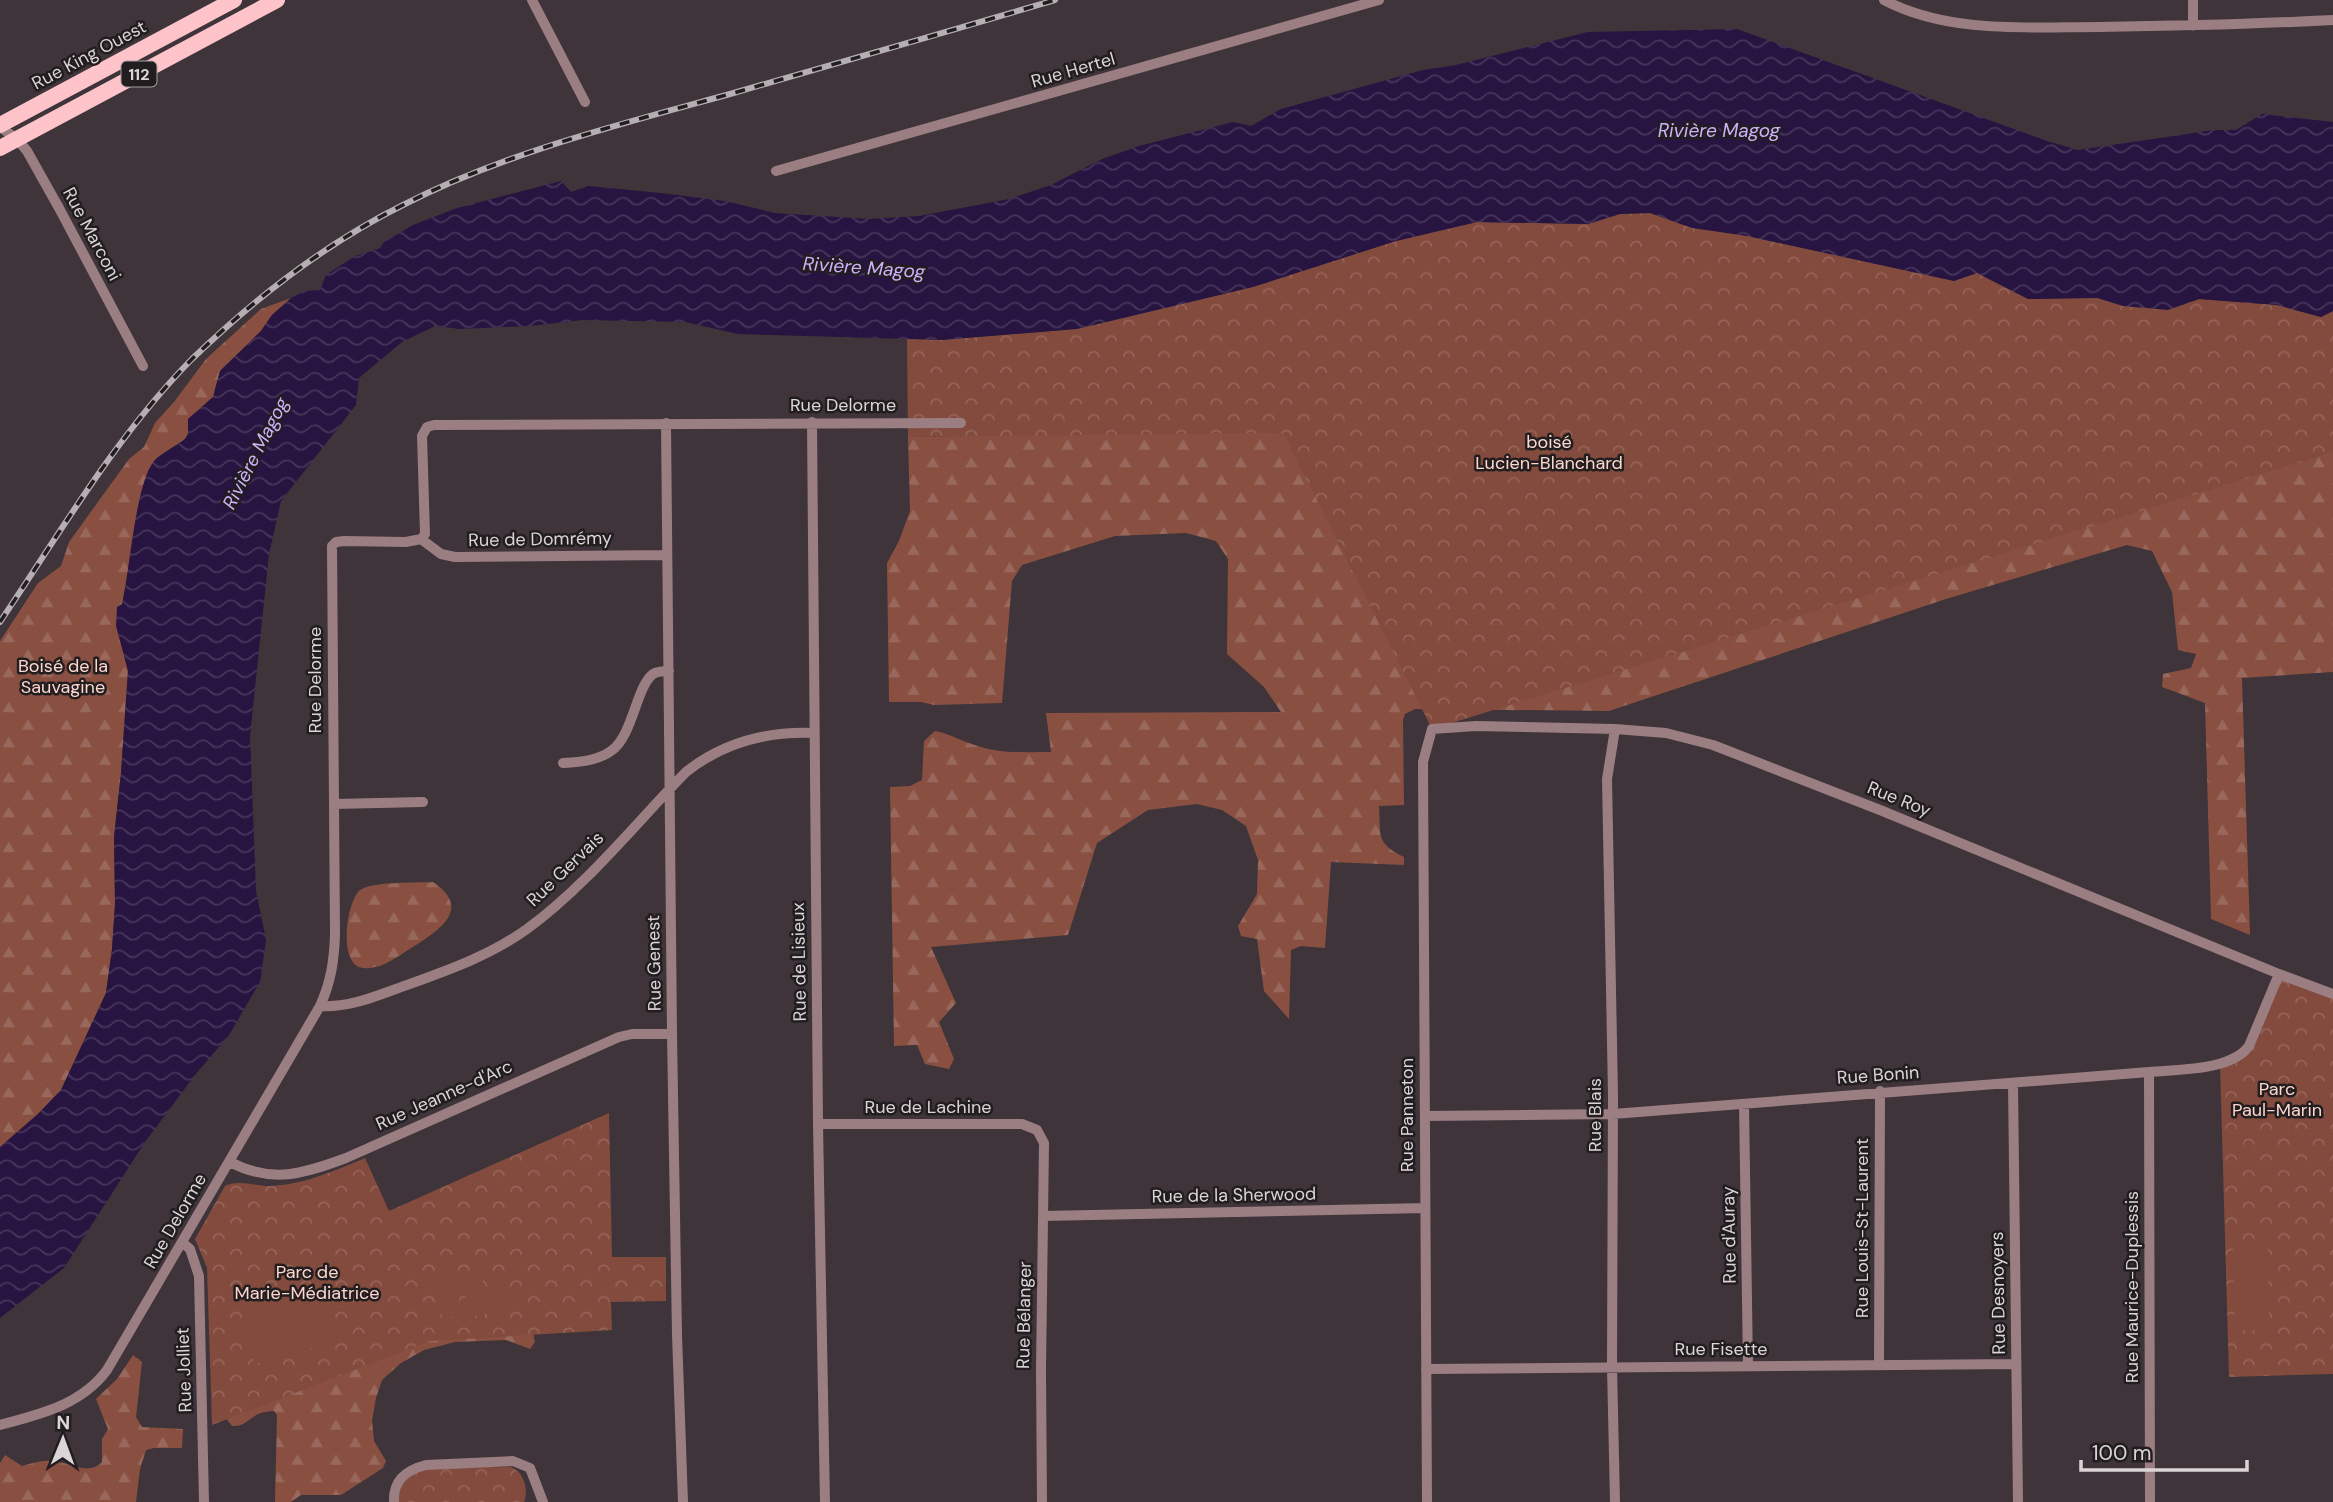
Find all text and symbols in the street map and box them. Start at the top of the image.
street label: Rue King Ouest [28,15,150,95]
street label: Rue Hertel [1028,47,1118,93]
road number: 112 [122,61,156,86]
water label: Rivière Magog [1658,118,1781,143]
street label: Rue Marconi [57,183,127,285]
water label: Rivière Magog [802,251,927,284]
water label: Rivière Magog [216,392,295,514]
street label: Rue Delorme [790,393,896,417]
park label: boisé Lucien-Blanchard [1475,430,1623,475]
street label: Rue de Domrémy [468,526,612,552]
street label: Rue Delorme [303,627,327,733]
park label: Boisé de la Sauvagine [18,654,108,699]
street label: Rue Roy [1864,775,1934,823]
street label: Rue Gervais [521,826,609,912]
street label: Rue de Lisieux [786,902,812,1022]
street label: Rue Genest [641,915,667,1011]
street label: Rue Jeanne-d'Arc [372,1054,516,1136]
street label: Rue Panneton [1395,1058,1419,1172]
street label: Rue Bonin [1836,1060,1920,1090]
park label: Parc Paul-Marin [2232,1077,2322,1122]
street label: Rue Blais [1583,1078,1607,1152]
street label: Rue de Lachine [864,1095,992,1119]
street label: Rue Louis-St-Laurent [1850,1138,1874,1318]
street label: Rue Delorme [138,1169,212,1273]
street label: Rue de la Sherwood [1151,1182,1317,1208]
street label: Rue d'Auray [1716,1186,1742,1284]
street label: Rue Maurice-Duplessis [2120,1191,2144,1383]
street label: Rue Desnoyers [1985,1231,2011,1355]
park label: Parc de Marie-Médiatrice [235,1260,379,1305]
street label: Rue Bélanger [1011,1261,1037,1369]
street label: Rue Jolliet [171,1327,197,1413]
street label: Rue Fisette [1674,1337,1768,1361]
north arrow [28,1404,98,1474]
text: N [56,1410,70,1435]
scale bar [2081,1428,2247,1472]
text: 100 m [2092,1439,2152,1467]

